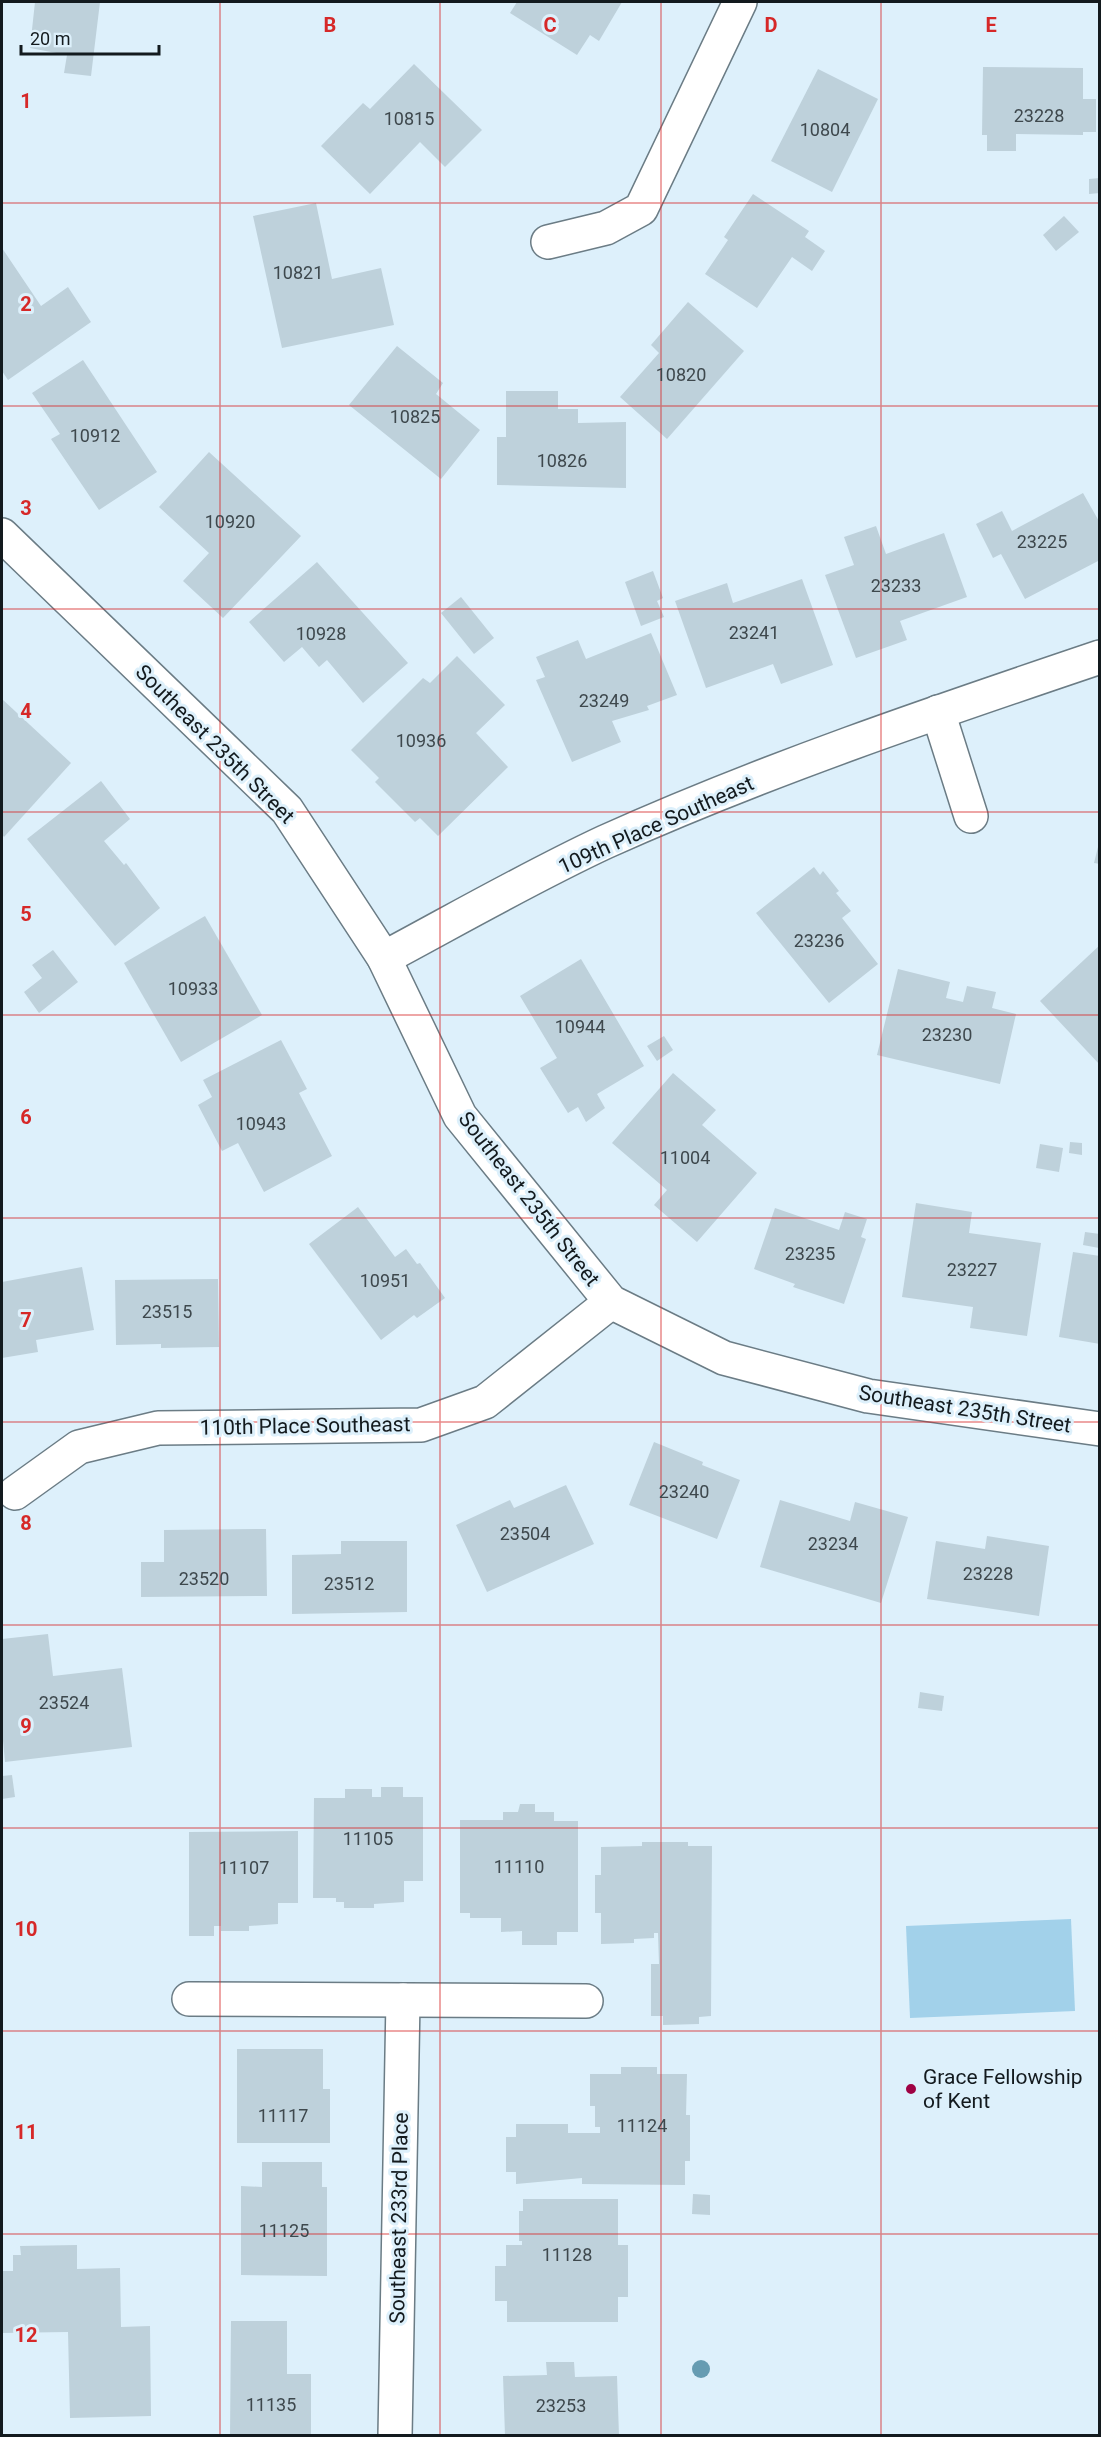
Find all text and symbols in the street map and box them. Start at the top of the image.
text: B [324,13,336,37]
text: C [543,13,557,37]
text: D [765,13,778,37]
text: E [985,13,997,37]
scale bar [21,18,159,56]
text: 20 m [30,28,70,49]
text: 1 [20,89,32,113]
house number: 23228 [1014,105,1064,126]
house number: 10815 [384,108,434,129]
house number: 10804 [800,119,850,140]
house number: 10821 [273,262,323,283]
text: 2 [20,292,32,316]
house number: 10820 [656,364,706,385]
house number: 10825 [390,406,440,427]
house number: 10912 [70,425,120,446]
house number: 10826 [537,450,587,471]
text: 3 [20,496,32,520]
house number: 10920 [205,511,255,532]
house number: 23225 [1017,531,1067,552]
house number: 23233 [871,575,921,596]
house number: 23241 [729,622,779,643]
house number: 10928 [296,623,346,644]
street label: Southeast 235th Street [131,660,299,828]
house number: 23249 [579,690,629,711]
text: 4 [20,699,32,723]
house number: 10936 [396,730,446,751]
street label: 109th Place Southeast [555,771,757,879]
text: 5 [20,902,32,926]
house number: 23236 [794,930,844,951]
house number: 10933 [168,978,218,999]
house number: 10944 [555,1016,605,1037]
house number: 23230 [922,1024,972,1045]
text: 6 [20,1105,32,1129]
street label: Southeast 235th Street [454,1107,605,1291]
house number: 10943 [236,1113,286,1134]
house number: 11004 [660,1147,710,1168]
house number: 23235 [785,1243,835,1264]
house number: 23227 [947,1259,997,1280]
house number: 10951 [360,1270,410,1291]
house number: 23515 [142,1301,192,1322]
text: 7 [20,1308,32,1332]
street label: Southeast 235th Street [857,1380,1073,1438]
street label: 110th Place Southeast [199,1412,411,1440]
house number: 23240 [659,1481,709,1502]
text: 8 [20,1511,32,1535]
house number: 23504 [500,1523,550,1544]
house number: 23234 [808,1533,858,1554]
house number: 23228 [963,1563,1013,1584]
house number: 23520 [179,1568,229,1589]
house number: 23512 [324,1573,374,1594]
house number: 23524 [39,1692,89,1713]
text: 9 [20,1714,32,1738]
house number: 11105 [343,1828,393,1849]
house number: 11110 [494,1856,544,1877]
house number: 11107 [219,1857,269,1878]
text: 10 [15,1917,37,1941]
place label: Grace Fellowship of Kent [923,2065,1083,2113]
marker: Grace Fellowship of Kent [904,2082,918,2096]
house number: 11117 [258,2105,308,2126]
street label: Southeast 233rd Place [385,2112,413,2324]
house number: 11124 [617,2115,667,2136]
text: 11 [15,2120,37,2144]
house number: 11125 [259,2220,309,2241]
house number: 11128 [542,2244,592,2265]
text: 12 [15,2323,37,2347]
house number: 11135 [246,2394,296,2415]
house number: 23253 [536,2395,586,2416]

